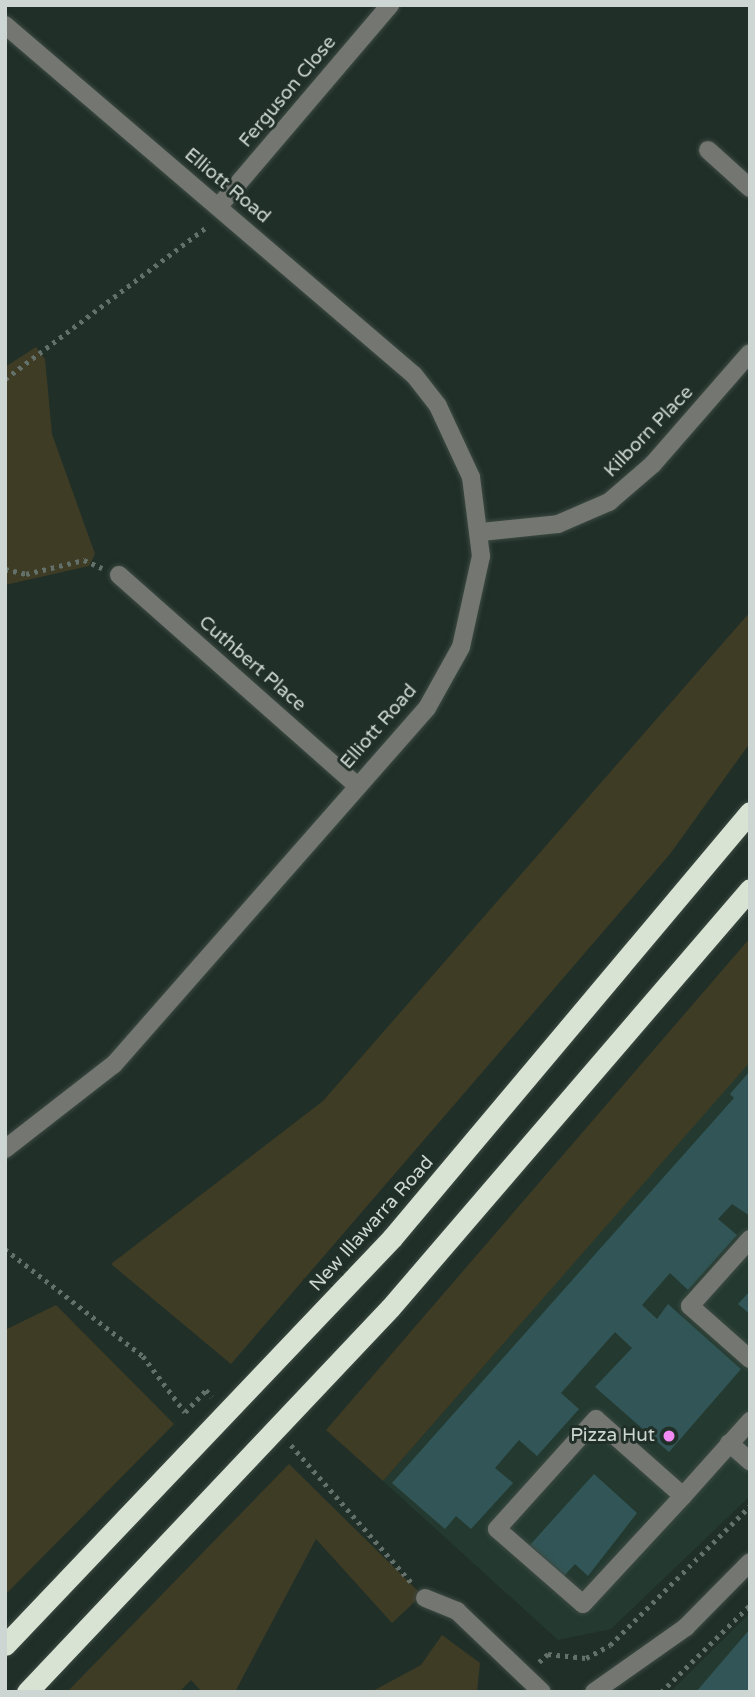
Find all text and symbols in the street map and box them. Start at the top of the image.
street label: Ferguson Close [235,32,341,152]
street label: Elliott Road [179,144,275,228]
street label: Kilborn Place [600,381,698,483]
street label: Cuthbert Place [194,611,310,717]
street label: Elliott Road [336,680,422,774]
street label: New Illawarra Road [305,1152,439,1296]
place label: Pizza Hut [570,1425,655,1447]
marker: Pizza Hut [661,1428,677,1444]

